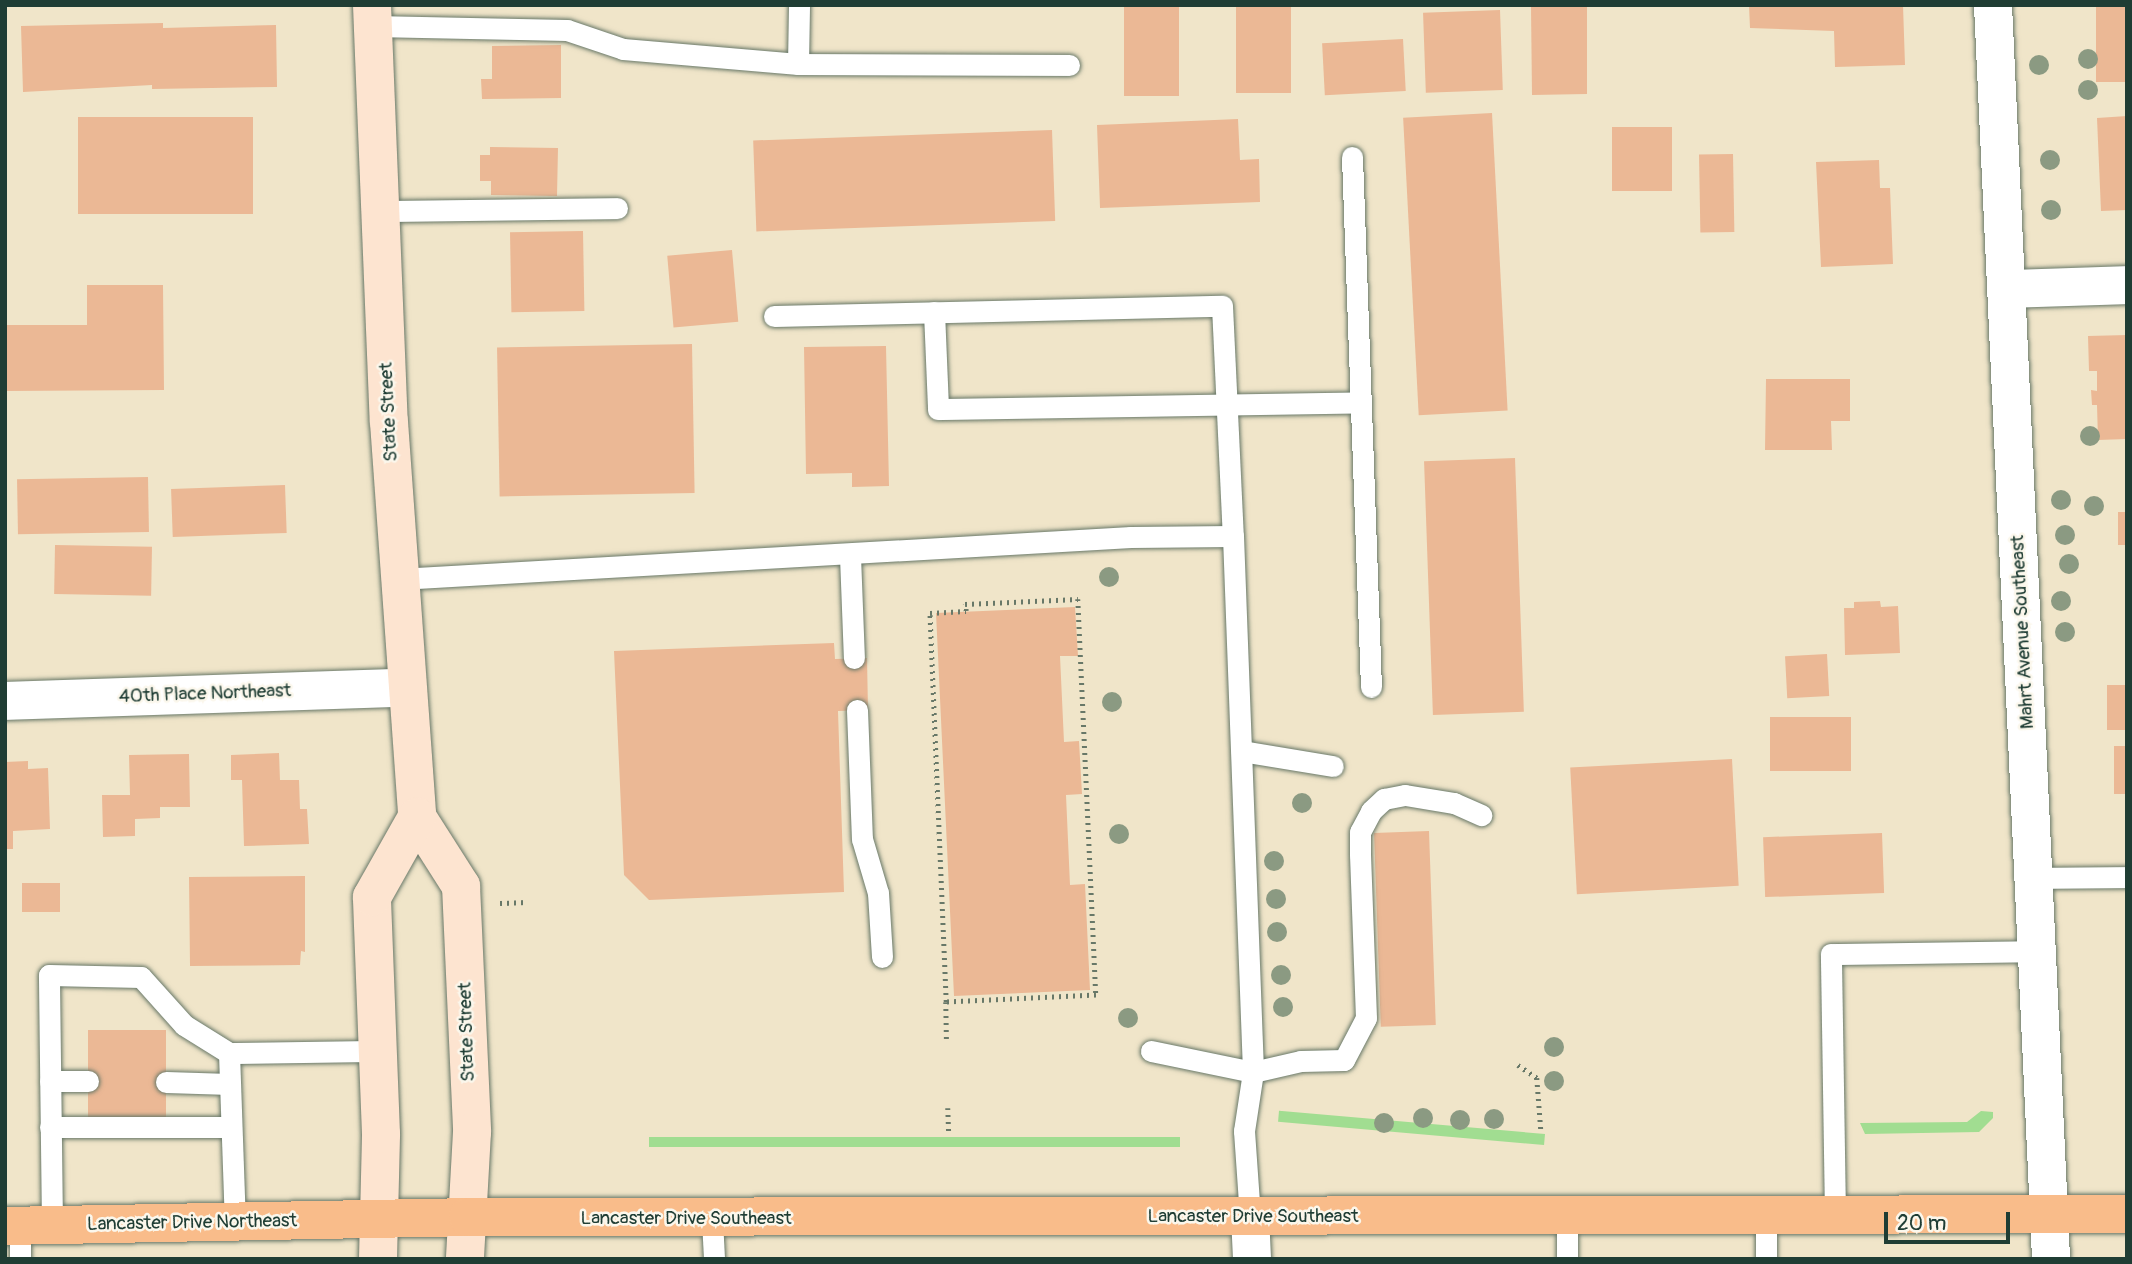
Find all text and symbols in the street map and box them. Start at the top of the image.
street label: State Street [375,362,403,462]
street label: Mahrt Avenue Southeast [2007,534,2039,730]
street label: 40th Place Northeast [118,680,292,708]
street label: State Street [454,982,480,1082]
scale bar [1887,1198,2013,1242]
street label: Lancaster Drive Southeast [1147,1206,1359,1228]
street label: Lancaster Drive Southeast [580,1208,792,1230]
street label: Lancaster Drive Northeast [87,1210,297,1236]
text: 20 m [1897,1210,1946,1237]

